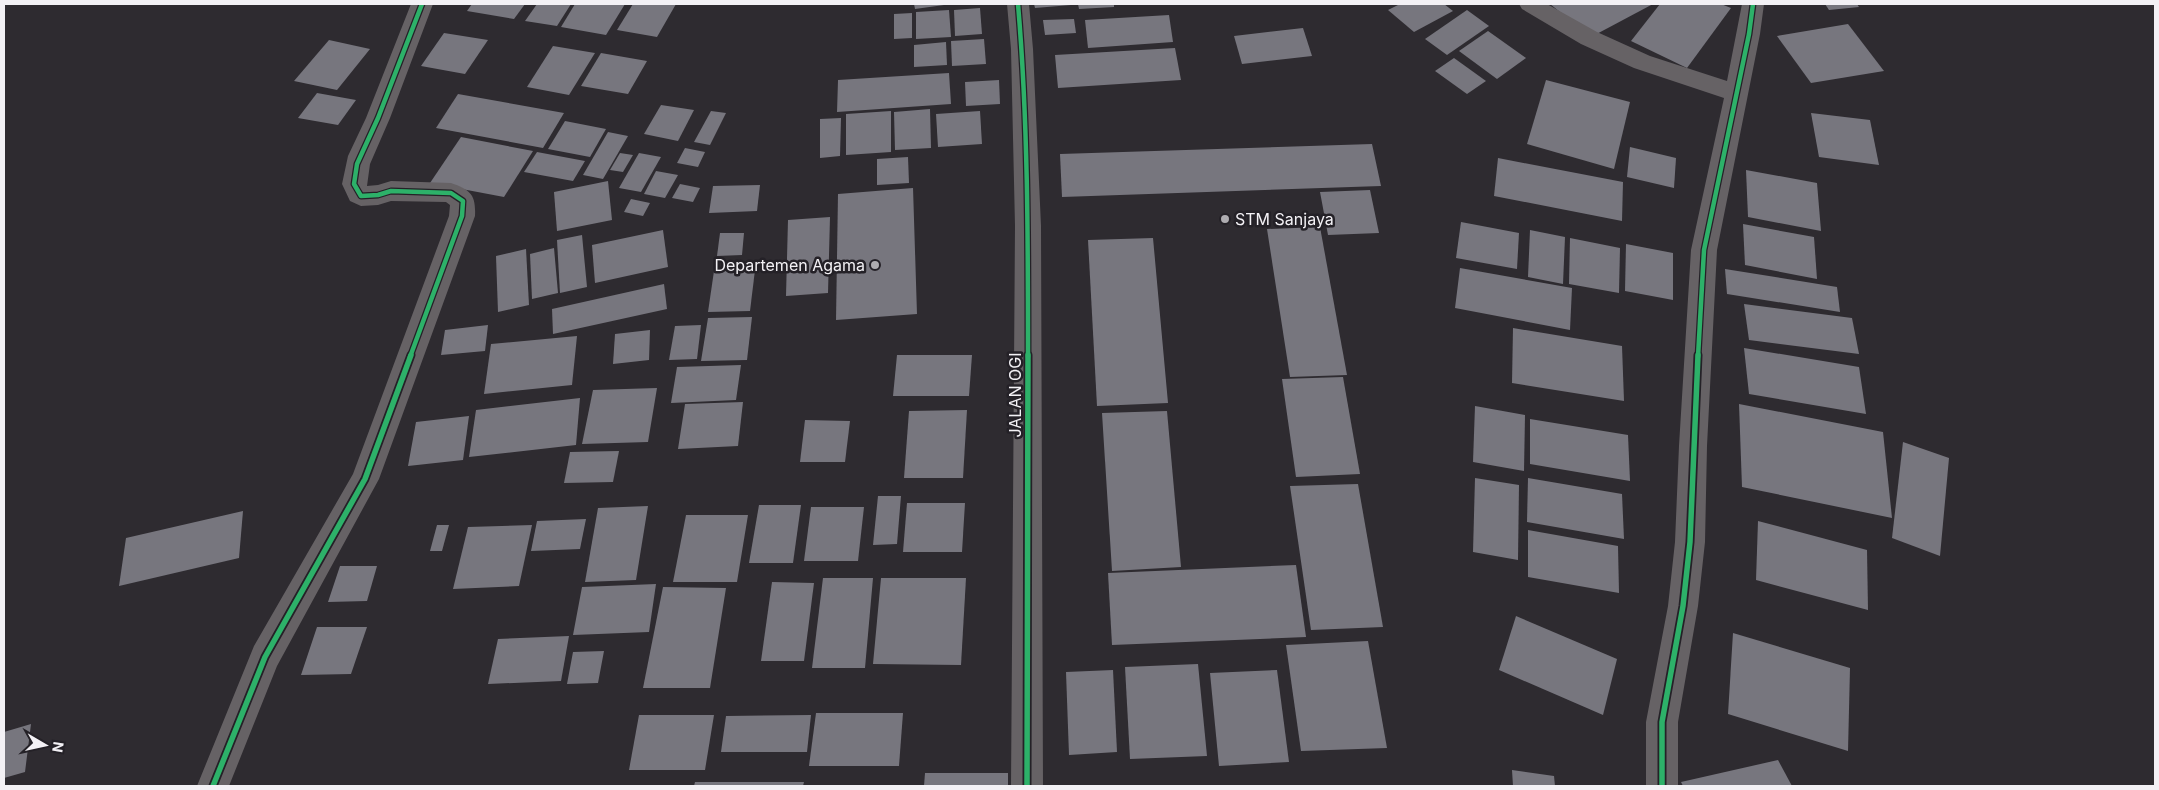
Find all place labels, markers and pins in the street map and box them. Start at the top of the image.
place label: STM Sanjaya [1235,209,1334,229]
marker: STM Sanjaya [1219,213,1231,225]
place label: Departemen Agama [714,255,865,275]
marker: Departemen Agama [869,259,881,271]

